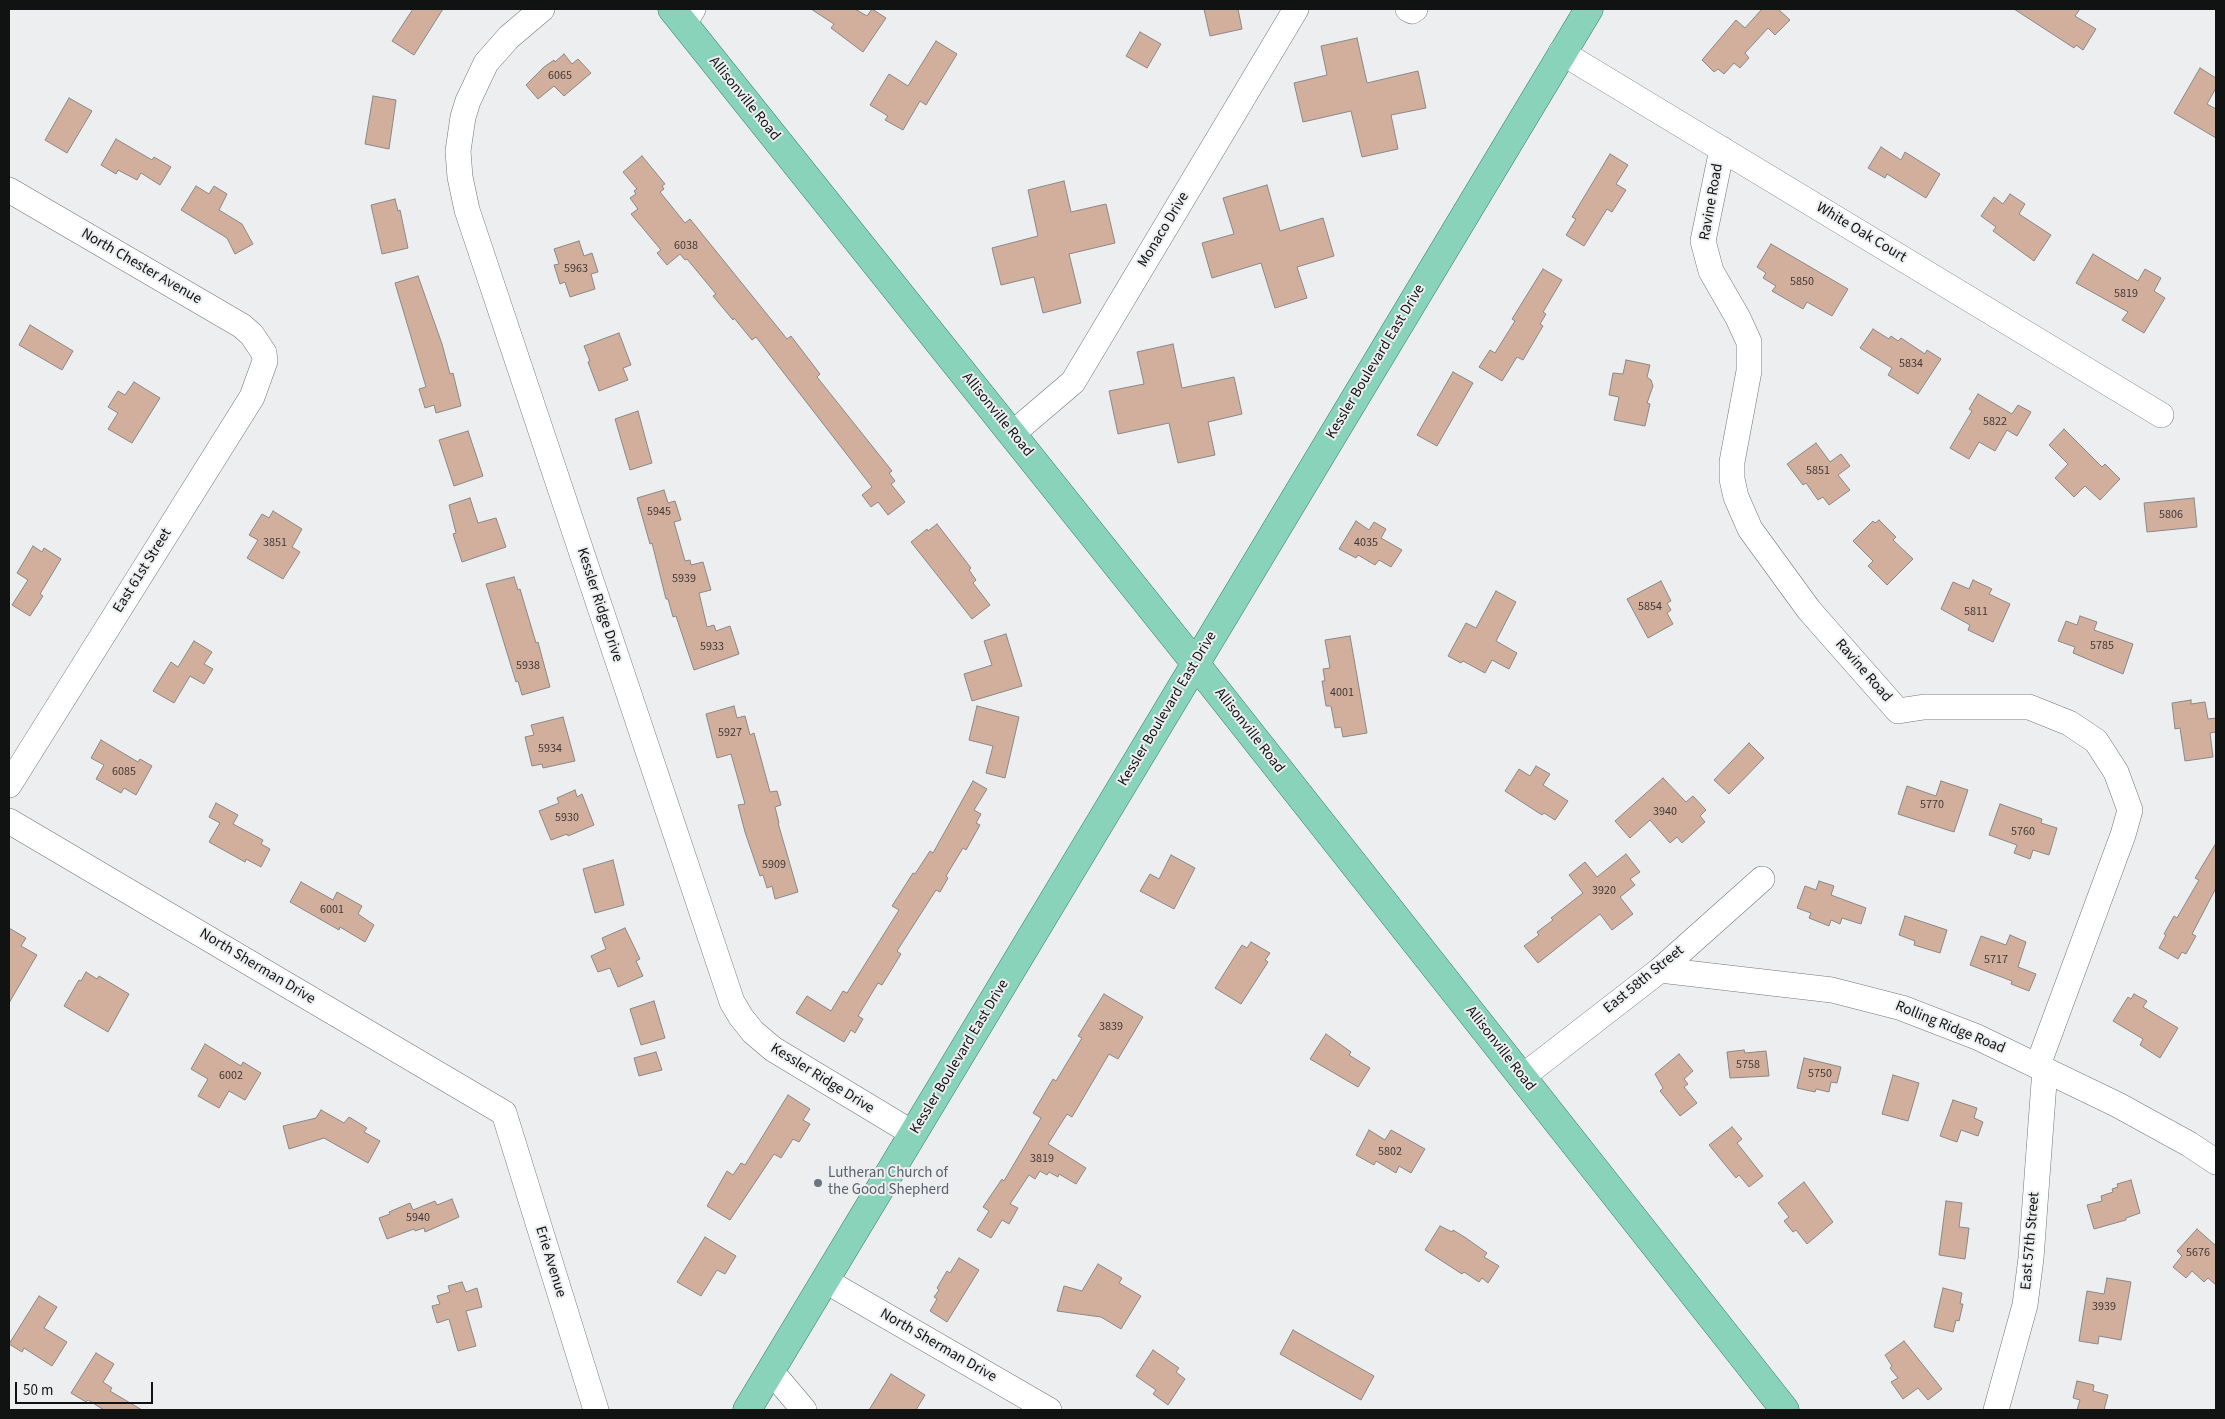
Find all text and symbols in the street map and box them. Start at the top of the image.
street label: Allisonville Road [705,53,783,145]
house number: 6065 [548,69,572,83]
street label: Ravine Road [1696,162,1728,242]
street label: Monaco Drive [1134,189,1194,271]
street label: White Oak Court [1813,199,1909,267]
street label: North Chester Avenue [78,225,204,309]
house number: 6038 [674,239,698,253]
house number: 5963 [564,262,588,276]
house number: 5850 [1790,275,1814,289]
street label: Kessler Boulevard East Drive [1323,281,1429,443]
house number: 5819 [2114,287,2138,301]
house number: 5834 [1899,357,1923,371]
street label: Allisonville Road [958,369,1036,461]
house number: 5822 [1983,415,2007,429]
house number: 5851 [1806,464,1830,478]
house number: 5945 [647,505,671,519]
house number: 5806 [2159,508,2183,522]
street label: East 61st Street [110,525,176,617]
house number: 3851 [263,536,287,550]
house number: 4035 [1354,536,1378,550]
street label: Kessler Ridge Drive [572,546,626,664]
house number: 5939 [672,572,696,586]
house number: 5854 [1638,600,1662,614]
house number: 5811 [1964,605,1988,619]
street label: Kessler Boulevard East Drive [1115,628,1221,790]
street label: Ravine Road [1831,636,1895,706]
house number: 5785 [2090,639,2114,653]
house number: 5933 [700,640,724,654]
house number: 5938 [516,659,540,673]
street label: Allisonville Road [1210,685,1288,777]
house number: 4001 [1330,686,1354,700]
house number: 5927 [718,726,742,740]
house number: 5934 [538,742,562,756]
house number: 6085 [112,765,136,779]
house number: 5770 [1920,798,1944,812]
house number: 3940 [1653,805,1677,819]
house number: 5930 [555,811,579,825]
house number: 5760 [2011,825,2035,839]
house number: 5909 [762,858,786,872]
house number: 3920 [1592,884,1616,898]
house number: 6001 [320,903,344,917]
street label: North Sherman Drive [196,925,318,1009]
street label: East 58th Street [1600,942,1688,1018]
house number: 5717 [1984,953,2008,967]
street label: Kessler Boulevard East Drive [907,976,1013,1138]
street label: Rolling Ridge Road [1892,998,2008,1058]
street label: Allisonville Road [1461,1003,1539,1095]
house number: 3839 [1099,1020,1123,1034]
street label: Kessler Ridge Drive [767,1040,877,1118]
house number: 5758 [1736,1058,1760,1072]
house number: 5750 [1808,1067,1832,1081]
house number: 6002 [219,1069,243,1083]
house number: 5802 [1378,1145,1402,1159]
house number: 3819 [1030,1152,1054,1166]
place label: Lutheran Church of the Good Shepherd [828,1165,949,1200]
marker: Lutheran Church of the Good Shepherd [812,1177,824,1189]
street label: East 57th Street [2018,1191,2044,1291]
house number: 5940 [406,1211,430,1225]
street label: Erie Avenue [531,1224,569,1300]
house number: 5676 [2186,1246,2210,1260]
house number: 3939 [2092,1300,2116,1314]
street label: North Sherman Drive [876,1305,1000,1387]
scale bar [18,1372,155,1404]
text: 50 m [23,1380,53,1401]

